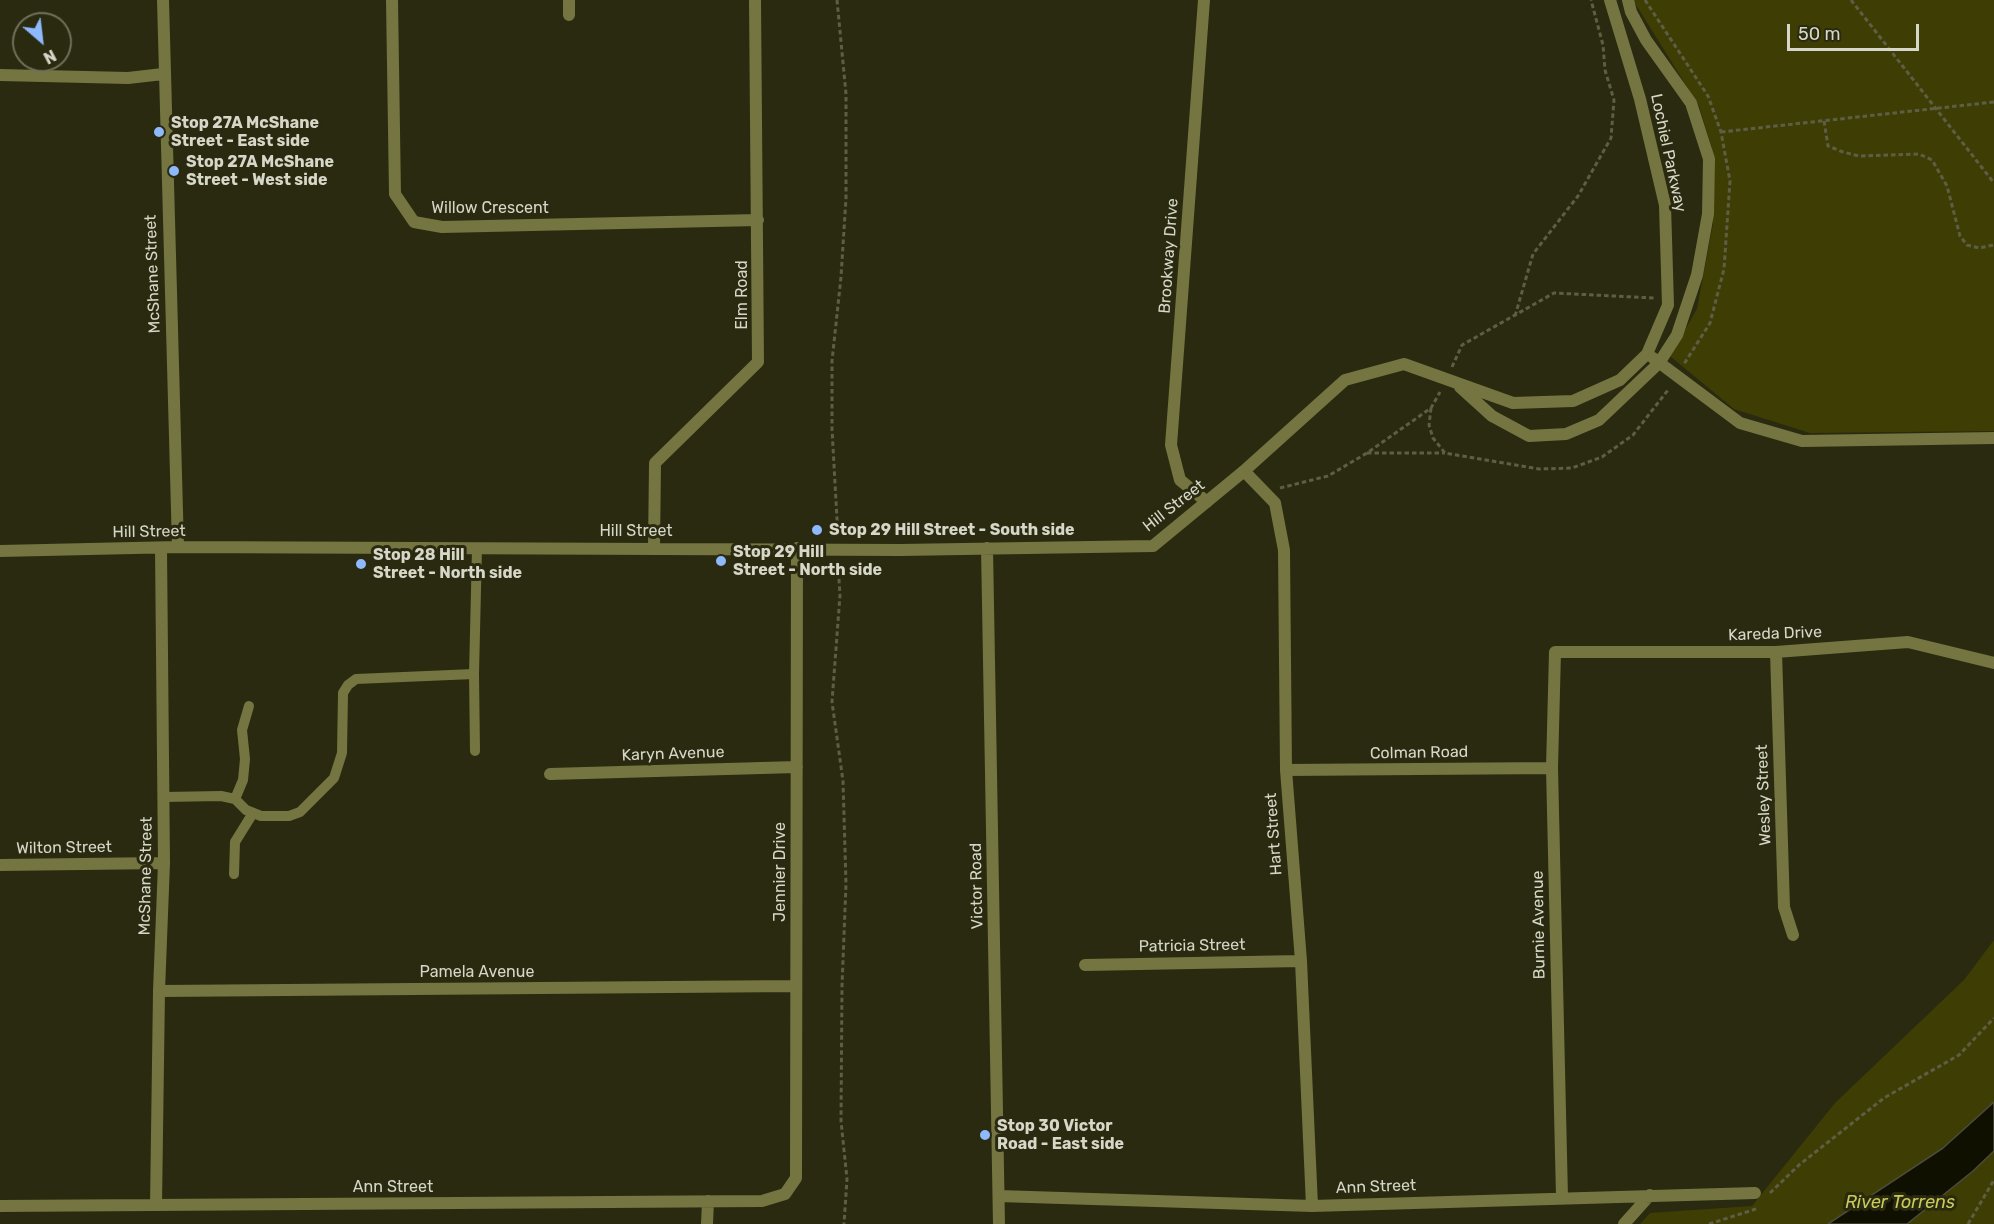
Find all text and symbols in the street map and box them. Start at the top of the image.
north arrow [12,12,72,72]
scale bar [1790,12,1922,50]
text: 50 m [1798,23,1841,45]
text: N [40,45,59,68]
street label: Lochiel Parkway [1646,92,1690,214]
place label: Stop 27A McShane Street - East side [171,113,319,151]
marker: Stop 27A McShane Street - East side [152,125,166,139]
place label: Stop 27A McShane Street - West side [186,152,334,190]
marker: Stop 27A McShane Street - West side [167,164,181,178]
street label: Willow Crescent [431,198,549,218]
street label: Brookway Drive [1155,198,1183,314]
street label: McShane Street [141,214,165,334]
street label: Elm Road [732,260,752,330]
street label: Hill Street [1139,476,1209,536]
place label: Stop 29 Hill Street - South side [829,520,1075,540]
street label: Hill Street [599,521,673,541]
street label: Hill Street [112,522,186,542]
marker: Stop 29 Hill Street - South side [810,523,824,537]
place label: Stop 29 Hill Street - North side [733,542,882,580]
place label: Stop 28 Hill Street - North side [373,545,522,583]
marker: Stop 29 Hill Street - North side [714,554,728,568]
marker: Stop 28 Hill Street - North side [354,557,368,571]
street label: Kareda Drive [1728,623,1822,645]
street label: Karyn Avenue [621,743,725,765]
street label: Colman Road [1370,743,1468,763]
street label: Wesley Street [1753,744,1775,846]
street label: Hart Street [1262,792,1286,876]
street label: McShane Street [135,816,157,936]
street label: Jennier Drive [770,822,790,922]
street label: Wilton Street [16,838,112,858]
street label: Victor Road [967,843,987,929]
street label: Burnie Avenue [1528,870,1550,980]
street label: Patricia Street [1138,935,1246,957]
street label: Pamela Avenue [420,962,534,982]
place label: Stop 30 Victor Road - East side [997,1116,1124,1154]
marker: Stop 30 Victor Road - East side [978,1128,992,1142]
street label: Ann Street [1336,1176,1416,1198]
street label: Ann Street [353,1177,433,1197]
water label: River Torrens [1845,1192,1955,1214]

